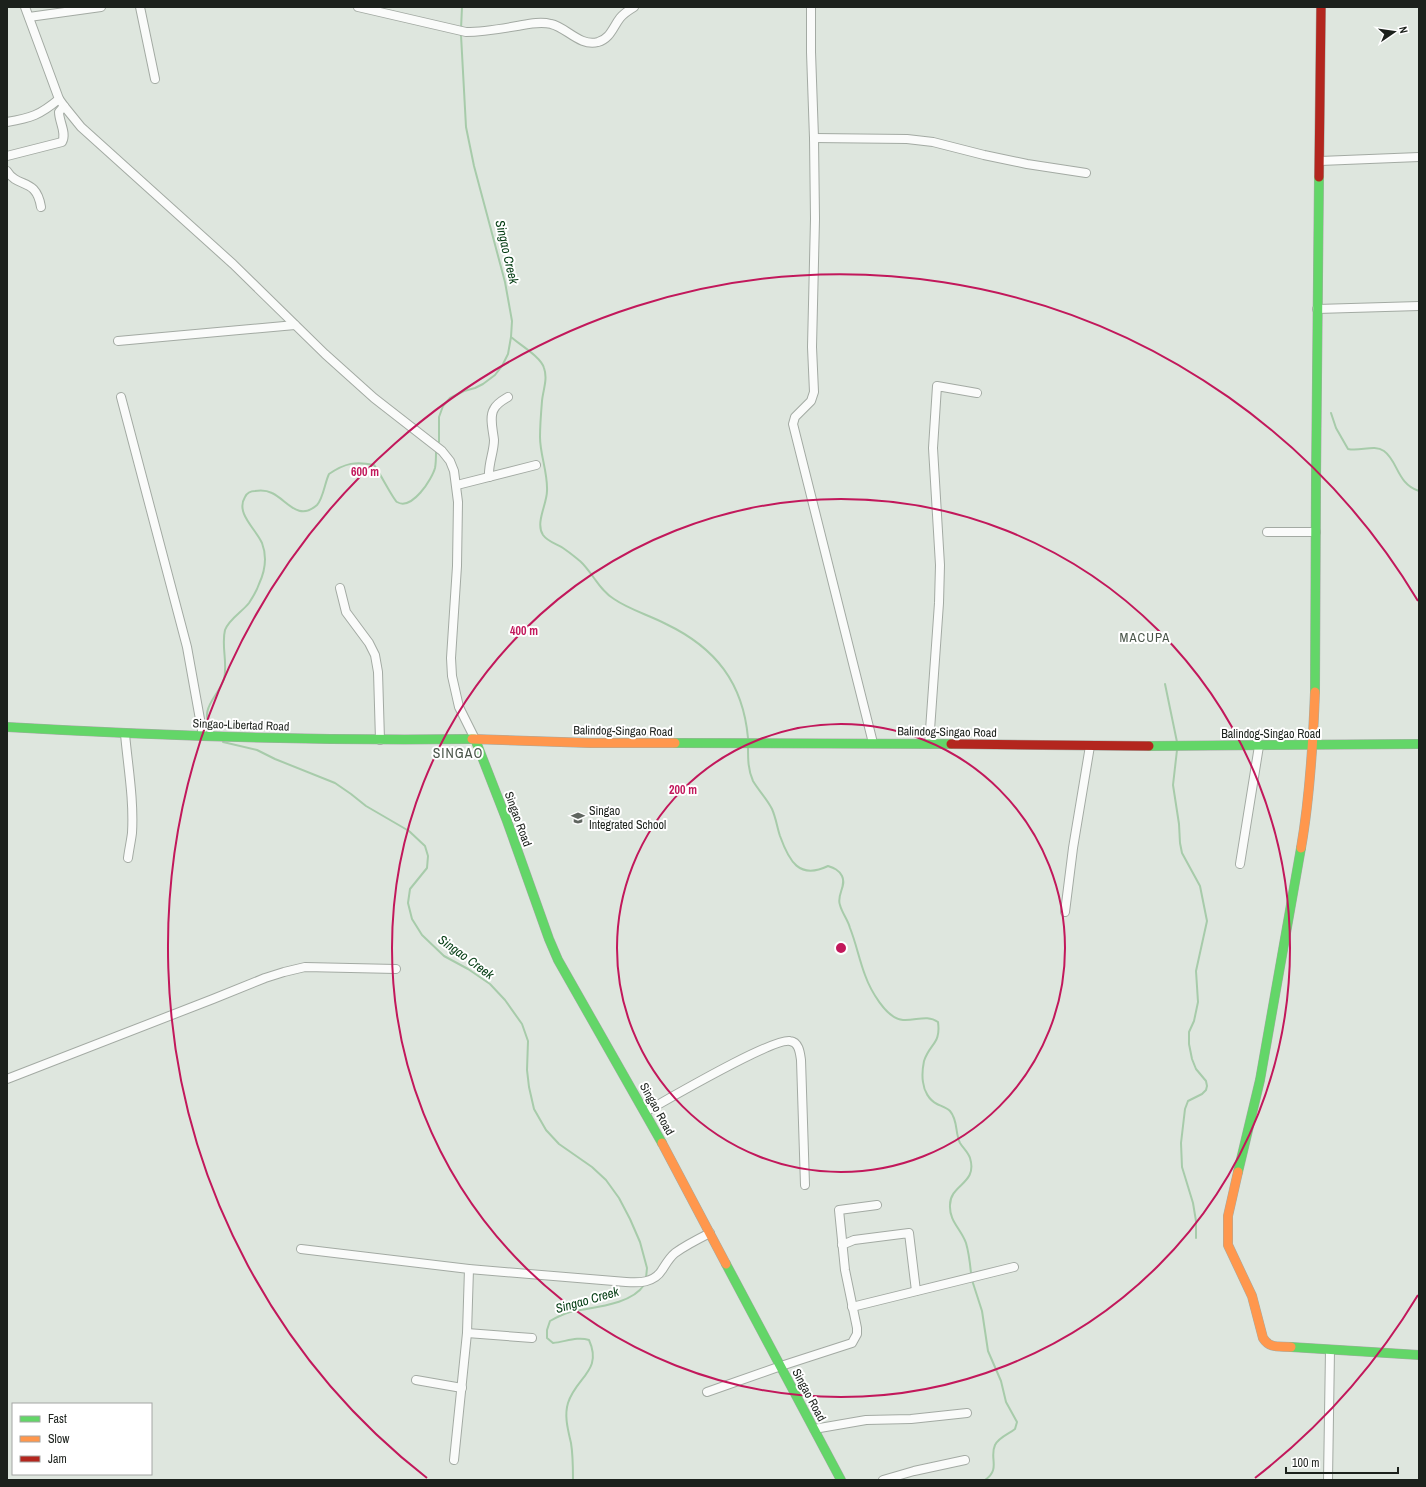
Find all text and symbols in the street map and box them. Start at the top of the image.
north arrow [1374,12,1414,52]
text: N [1396,25,1411,34]
water label: Singao Creek [491,218,523,286]
text: 600 m [351,464,379,480]
text: 400 m [510,623,538,639]
district label: MACUPA [1120,629,1170,646]
street label: Singao-Libertad Road [192,715,290,735]
street label: Balindog-Singao Road [573,722,673,740]
street label: Balindog-Singao Road [897,723,997,741]
street label: Balindog-Singao Road [1221,726,1321,742]
district label: SINGAO [433,744,483,762]
text: 200 m [669,782,697,798]
street label: Singao Road [501,789,535,849]
place label: Singao Integrated School [589,803,666,833]
school or university icon: Singao Integrated School [570,810,586,826]
water label: Singao Creek [435,931,498,983]
centre of rings [834,941,848,955]
street label: Singao Road [636,1080,678,1138]
water label: Singao Creek [553,1283,621,1317]
street label: Singao Road [788,1366,830,1424]
legend [12,1403,152,1475]
text: Fast [48,1411,67,1427]
text: Slow [48,1431,70,1447]
scale bar [1286,1449,1398,1475]
text: Jam [48,1451,67,1467]
text: 100 m [1292,1455,1319,1471]

